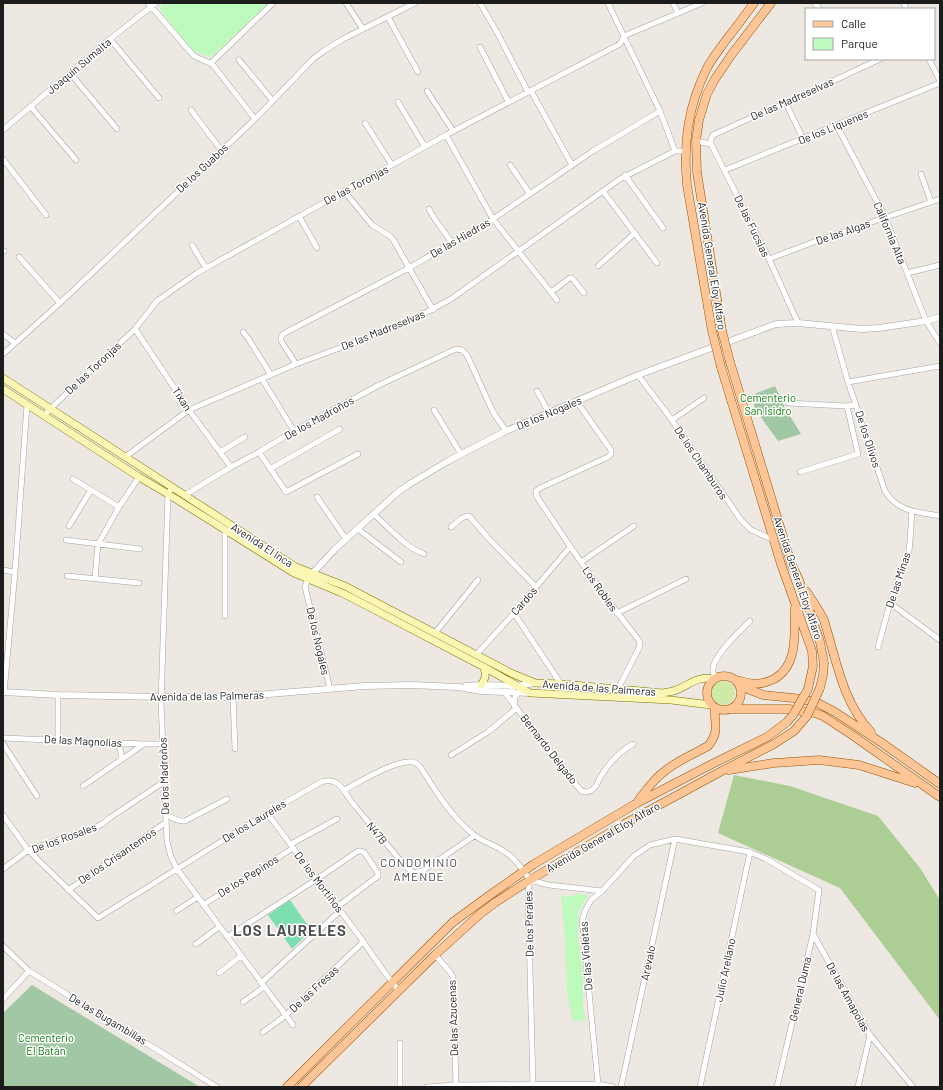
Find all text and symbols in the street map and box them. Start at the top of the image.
legend [805,8,935,60]
text: Calle [841,16,866,30]
street label: Joaquín Sumaita [44,35,113,96]
text: Parque [841,36,878,50]
street label: De las Madreselvas [748,74,835,123]
street label: De los Liquenes [796,107,870,147]
street label: De los Guabos [173,140,230,195]
street label: De las Toronjas [321,162,390,207]
street label: De las Fucsias [732,193,773,259]
street label: California Alta [872,200,909,266]
street label: Avenida General Eloy Alfaro [696,201,729,331]
street label: De las Hiedras [427,215,492,260]
street label: De las Algas [814,216,872,247]
street label: De las Madreselvas [339,307,427,352]
street label: De las Toronjas [62,339,123,397]
street label: Tixan [170,384,195,413]
park label: Cementerio San Isidro [740,391,796,417]
street label: De los Madroños [282,393,356,442]
street label: De los Nogales [514,393,583,432]
street label: De los Olivos [853,409,884,469]
street label: De los Chamburos [672,424,731,502]
street label: Avenida General Eloy Alfaro [771,515,826,641]
street label: Avenida El Inca [229,520,296,569]
street label: De las Minas [882,550,913,609]
street label: Los Robles [580,564,621,614]
street label: Cardos [508,584,540,618]
street label: De los Nogales [304,606,333,676]
street label: Avenida de las Palmeras [542,677,656,698]
street label: Avenida de las Palmeras [150,688,264,703]
street label: Bernardo Delgado [518,711,581,786]
street label: De las Magnolias [44,732,122,749]
street label: De los Madroños [156,737,171,815]
street label: De los Laureles [220,796,288,845]
street label: Avenida General Eloy Alfaro [544,799,662,874]
street label: N47B [364,819,391,847]
street label: De los Rosales [30,820,98,855]
street label: De los Crisantemos [75,825,158,886]
street label: De los Mortiños [292,849,347,915]
street label: De los Pepinos [215,852,280,899]
district label: CONDOMINIO AMENDE [380,855,458,883]
street label: De los Perales [521,891,536,957]
district label: LOS LAURELES [233,921,347,939]
street label: De las Violetas [577,921,594,991]
street label: Julio Arellano [711,937,738,1003]
street label: Arévalo [637,944,658,982]
street label: General Duma [786,955,813,1022]
street label: De las Amapolas [824,960,873,1034]
street label: De las Fresas [286,963,341,1015]
street label: De las Azucenas [445,980,460,1056]
street label: De las Bugambillas [67,990,150,1047]
park label: Cementerio El Batán [18,1031,74,1057]

